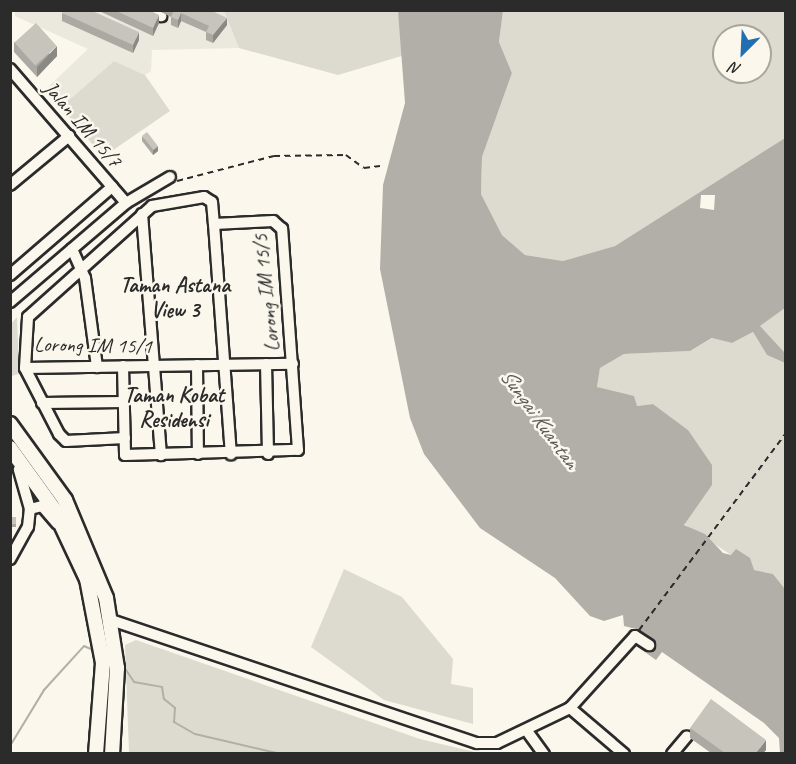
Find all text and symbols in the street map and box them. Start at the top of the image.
north arrow [712,24,772,84]
text: N [727,57,744,80]
street label: Jalan IM 15/7 [39,76,127,172]
street label: Lorong IM 15/5 [247,233,285,353]
district label: Taman Astana View 3 [120,272,230,324]
street label: Lorong IM 15/1 [34,331,152,359]
water label: Sungai Kuantan [494,364,584,474]
district label: Taman Kobat Residensi [125,382,223,434]

